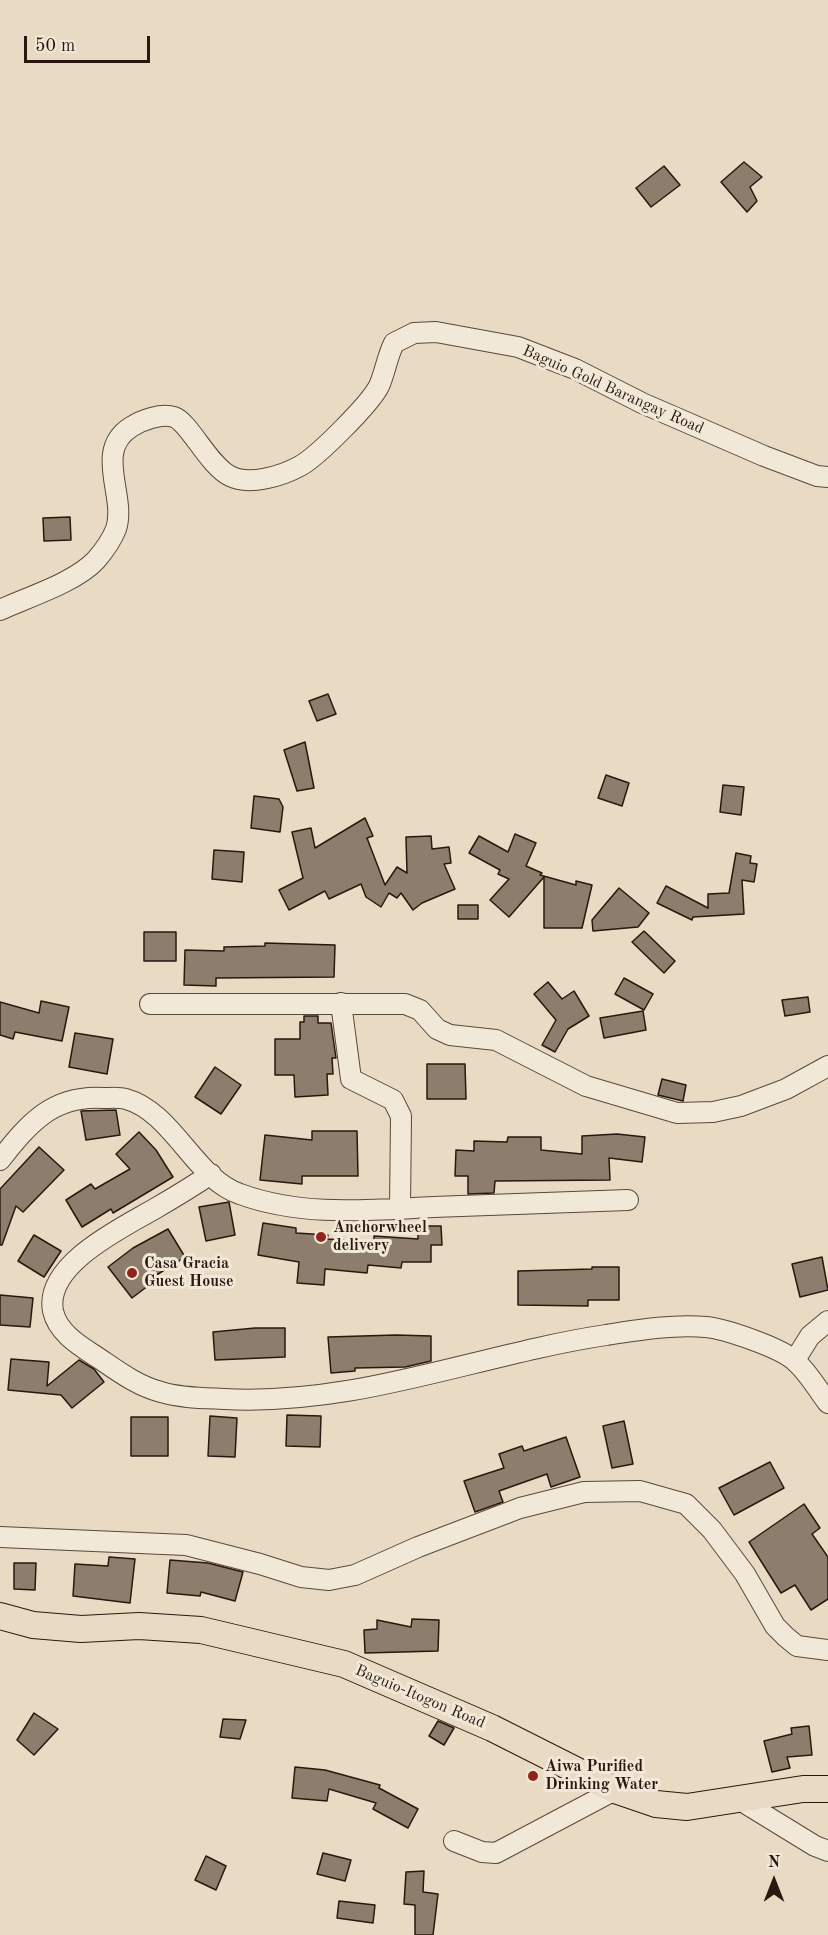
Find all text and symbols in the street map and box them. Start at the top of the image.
scale bar [27,24,153,62]
text: 50 m [35,37,75,55]
street label: Baguio Gold Barangay Road [519,341,707,439]
place label: Anchorwheel delivery [333,1218,427,1256]
marker: Anchorwheel delivery [314,1230,328,1244]
place label: Casa Gracia Guest House [144,1254,234,1292]
marker: Casa Gracia Guest House [125,1266,139,1280]
street label: Baguio-Itogon Road [352,1661,488,1733]
place label: Aiwa Purified Drinking Water [545,1757,658,1795]
marker: Aiwa Purified Drinking Water [526,1769,540,1783]
north arrow [744,1851,804,1911]
text: N [768,1855,780,1871]

